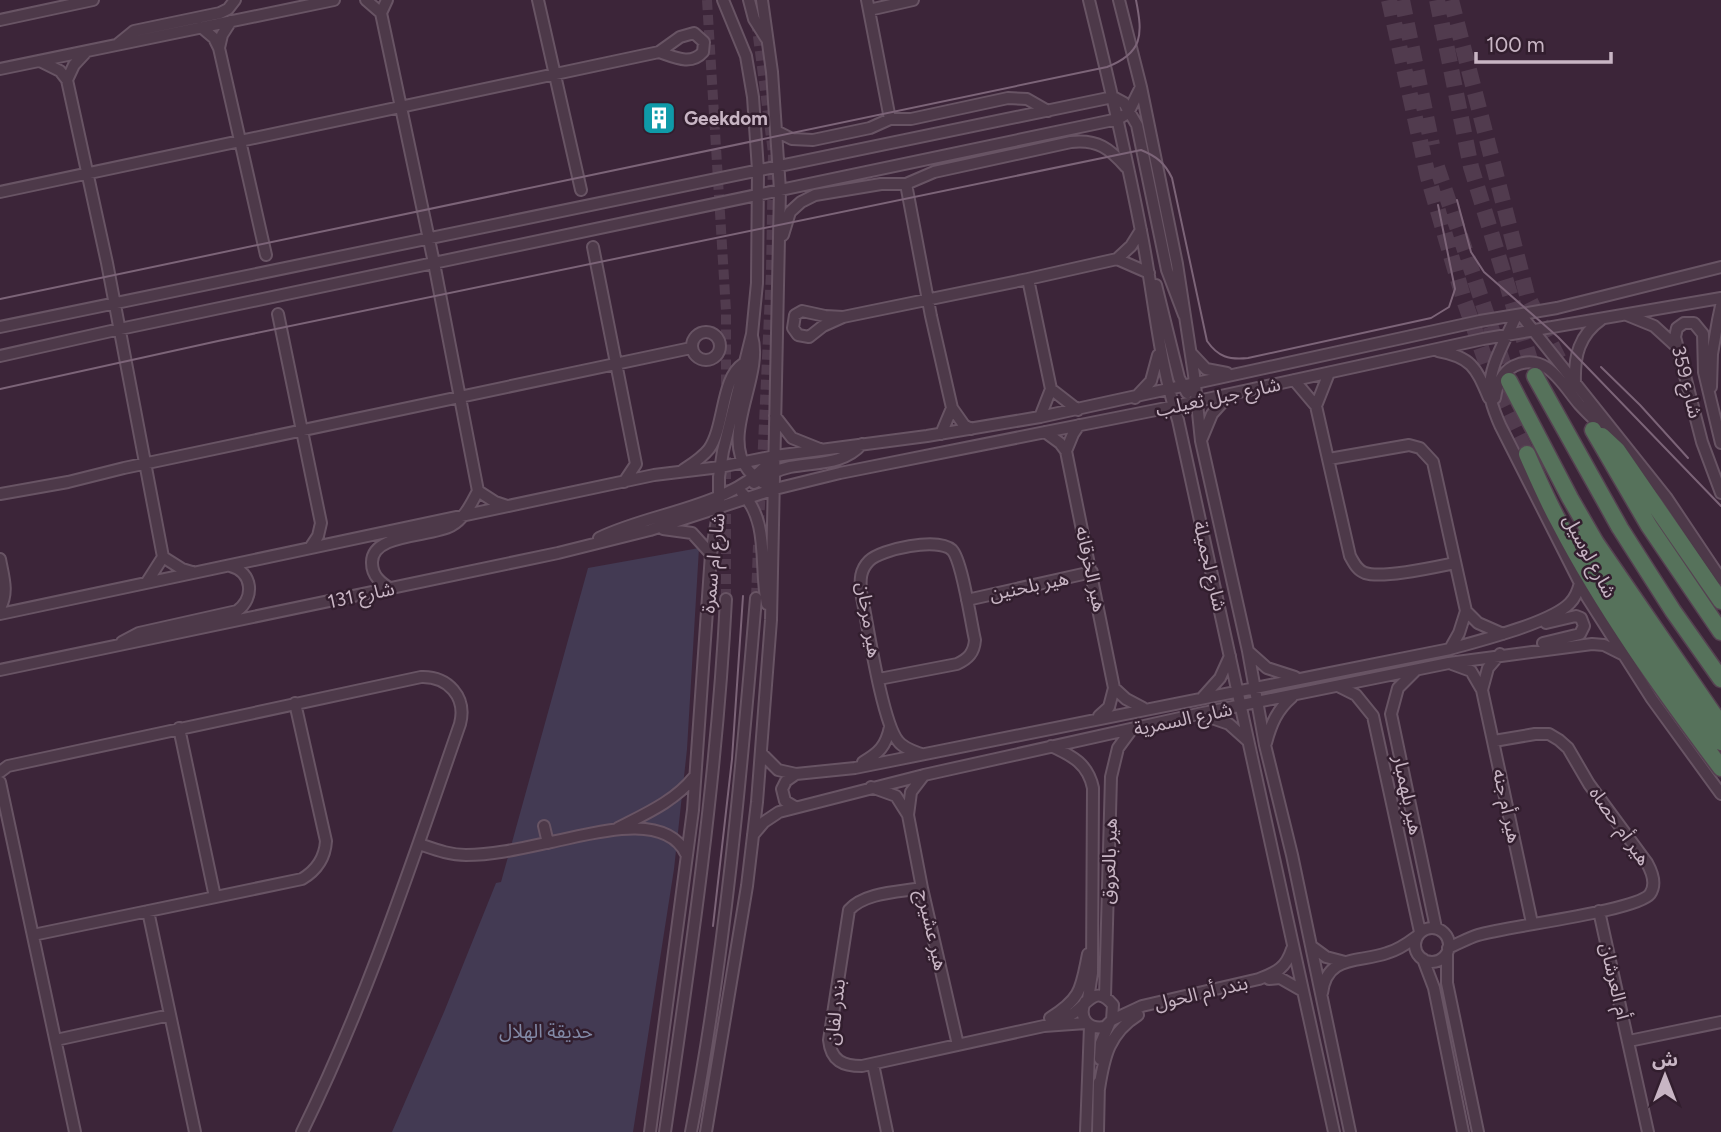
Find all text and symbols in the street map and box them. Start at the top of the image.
scale bar [1476,21,1611,65]
text: 100 m [1486,32,1545,57]
building icon: Geekdom [640,99,678,137]
place label: Geekdom [684,107,768,130]
street label: شارع 359 [1665,343,1707,421]
street label: شارع جبل ثعيلب [1153,373,1283,423]
street label: شارع لوسيل [1557,510,1622,603]
street label: شارع ام سمرة [696,512,733,614]
street label: شارع لجميلة [1187,519,1232,614]
street label: هير الخرقانه [1071,524,1111,614]
street label: هير بلحنين [987,566,1071,606]
street label: شارع 131 [325,577,397,615]
street label: هير مرخان [852,580,886,660]
street label: شارع السمرية [1132,697,1235,743]
street label: هير بلهمبار [1388,752,1428,837]
street label: هير أم جنه [1485,767,1526,846]
street label: هير أم حصاه [1582,782,1656,872]
street label: هير بالعروق [1096,817,1122,905]
street label: هير عشيرج [910,887,953,973]
street label: أم العرشان [1592,940,1635,1023]
street label: بندر أم الحول [1152,971,1251,1018]
street label: بندر لفان [820,978,850,1046]
park label: حديقة الهلال [499,1020,593,1043]
north arrow [1630,1041,1700,1111]
text: ش [1652,1048,1678,1071]

